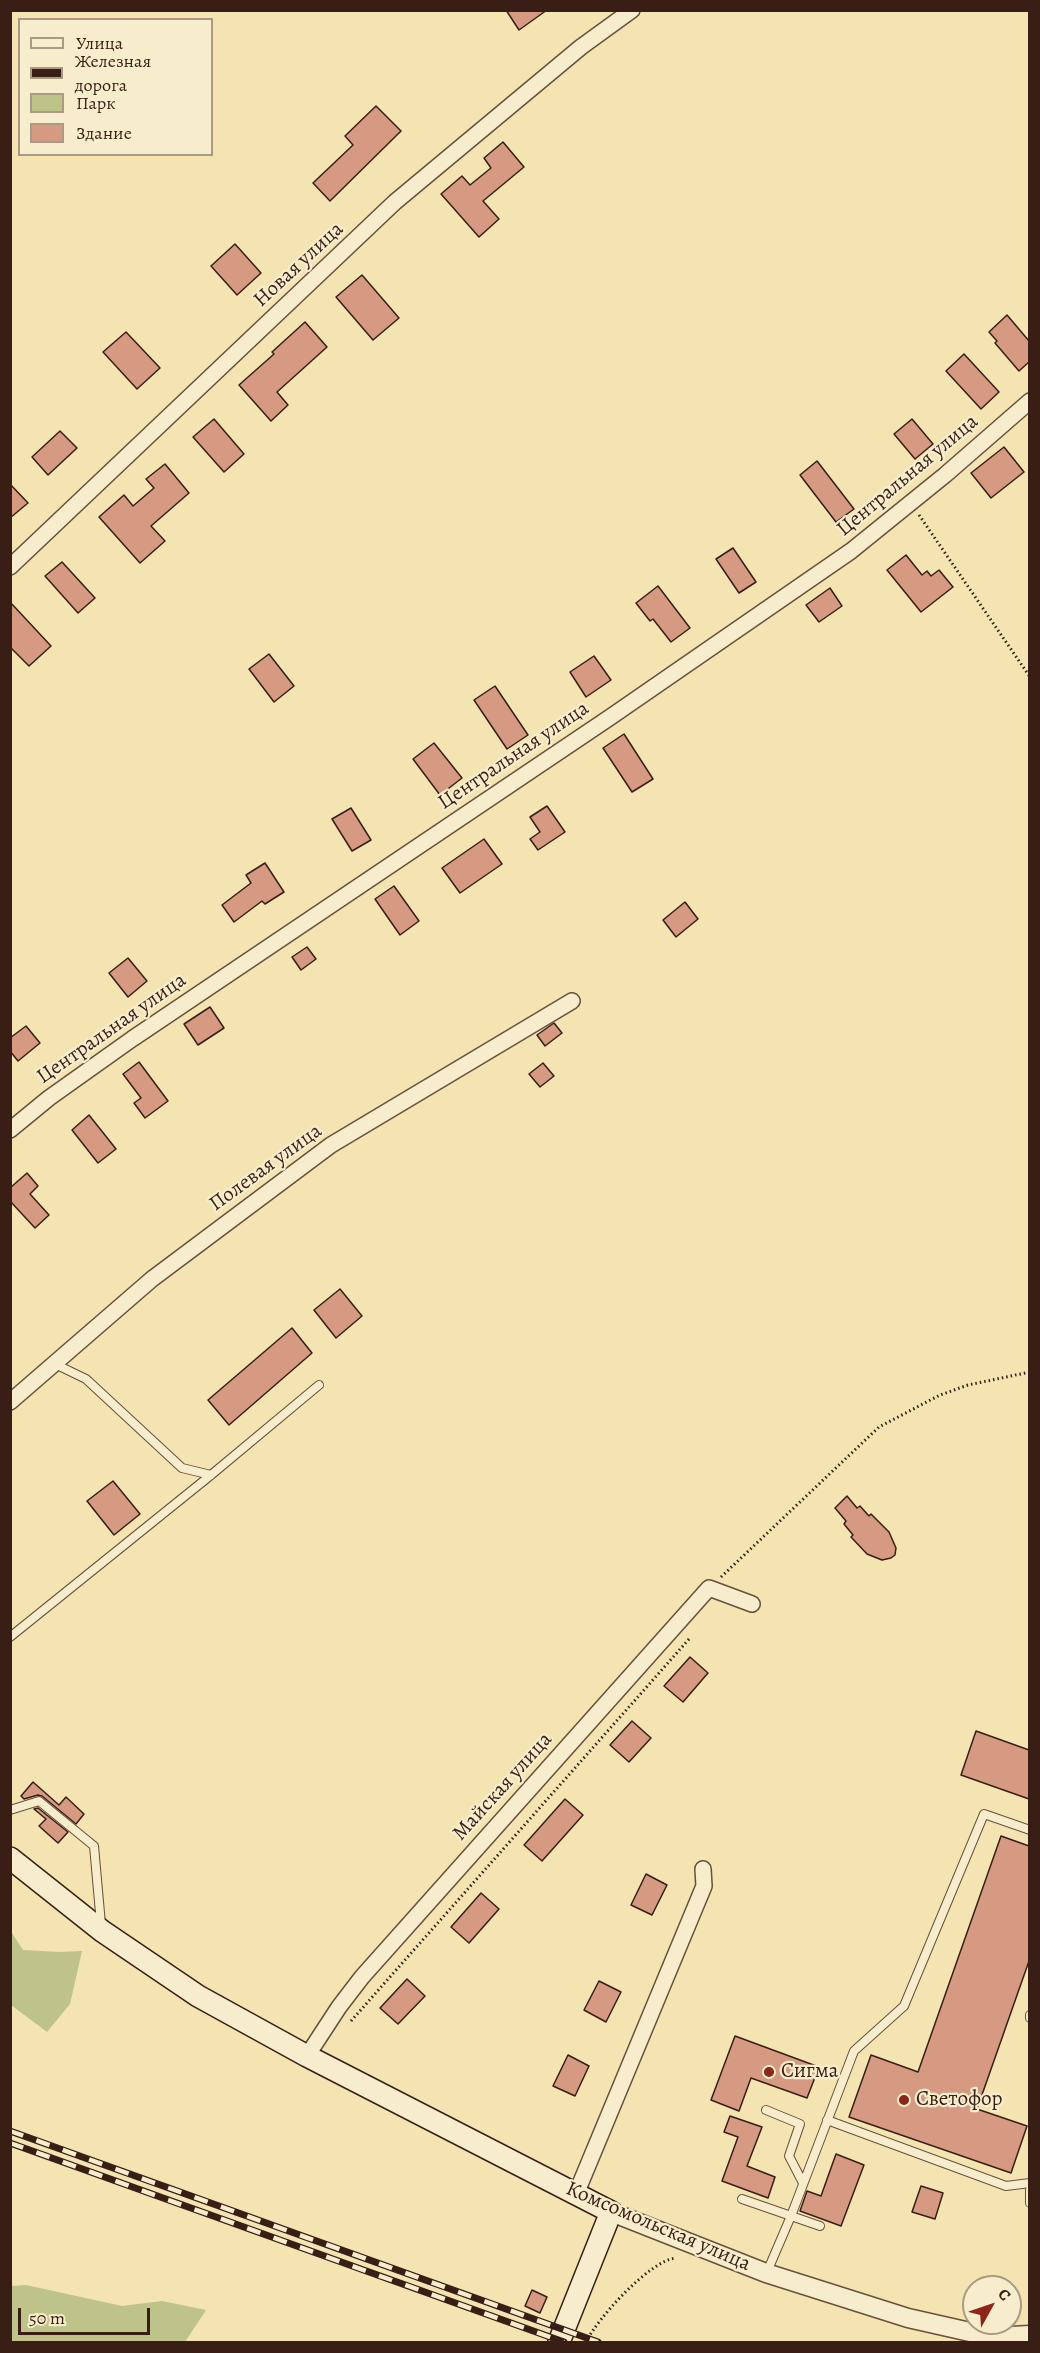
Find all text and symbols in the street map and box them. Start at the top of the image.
legend [18,18,213,156]
text: Улица [76,31,123,55]
text: Железная дорога [75,49,151,97]
text: Парк [76,91,116,115]
text: Здание [76,121,132,145]
street label: Новая улица [249,217,349,313]
street label: Центральная улица [832,410,984,542]
street label: Центральная улица [434,696,594,816]
street label: Центральная улица [33,968,191,1090]
street label: Полевая улица [205,1119,327,1217]
street label: Майская улица [448,1728,558,1846]
place label: Сигма [781,2059,839,2085]
marker: Сигма [762,2065,776,2079]
place label: Светофор [916,2087,1003,2113]
marker: Светофор [897,2093,911,2107]
street label: Комсомольская улица [562,2177,754,2277]
north arrow [962,2275,1022,2335]
text: С [993,2284,1016,2306]
scale bar [21,2296,153,2334]
text: 50 m [29,2306,65,2330]

